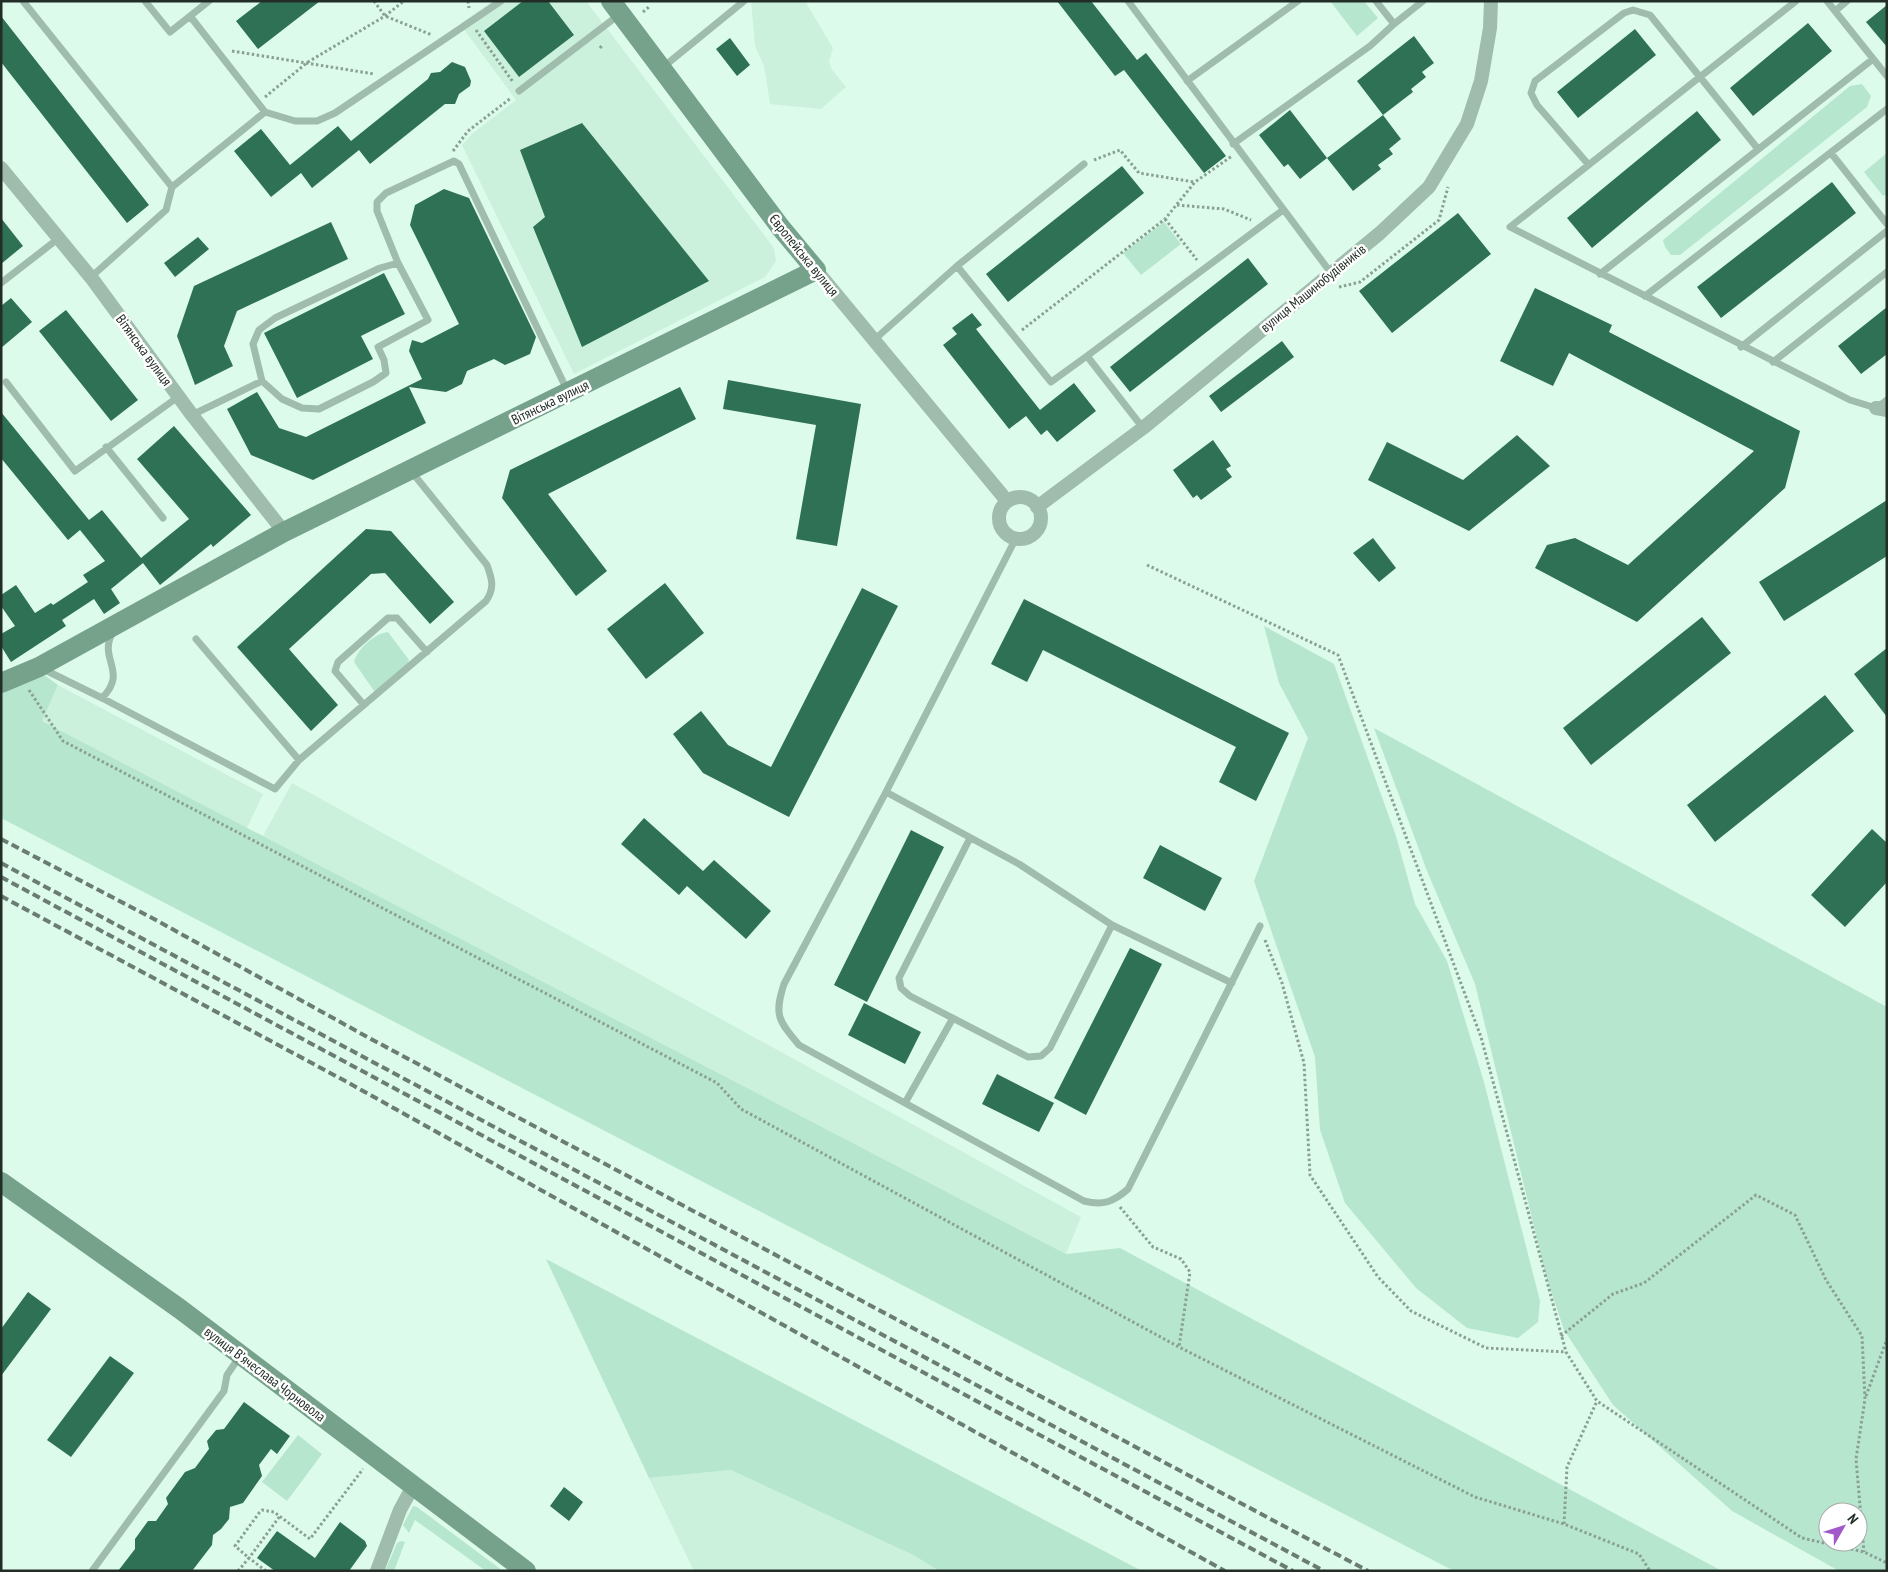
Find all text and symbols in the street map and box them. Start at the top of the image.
street label: Європейська вулиця [765,210,843,300]
street label: вулиця Машинобудівників [1257,240,1370,336]
street label: Вітянська вулиця [112,311,176,389]
street label: Вітянська вулиця [508,375,592,429]
street label: вулиця Вʼячеслава Чорновола [201,1323,329,1425]
north arrow [1818,1502,1868,1552]
text: N [1844,1510,1862,1527]

